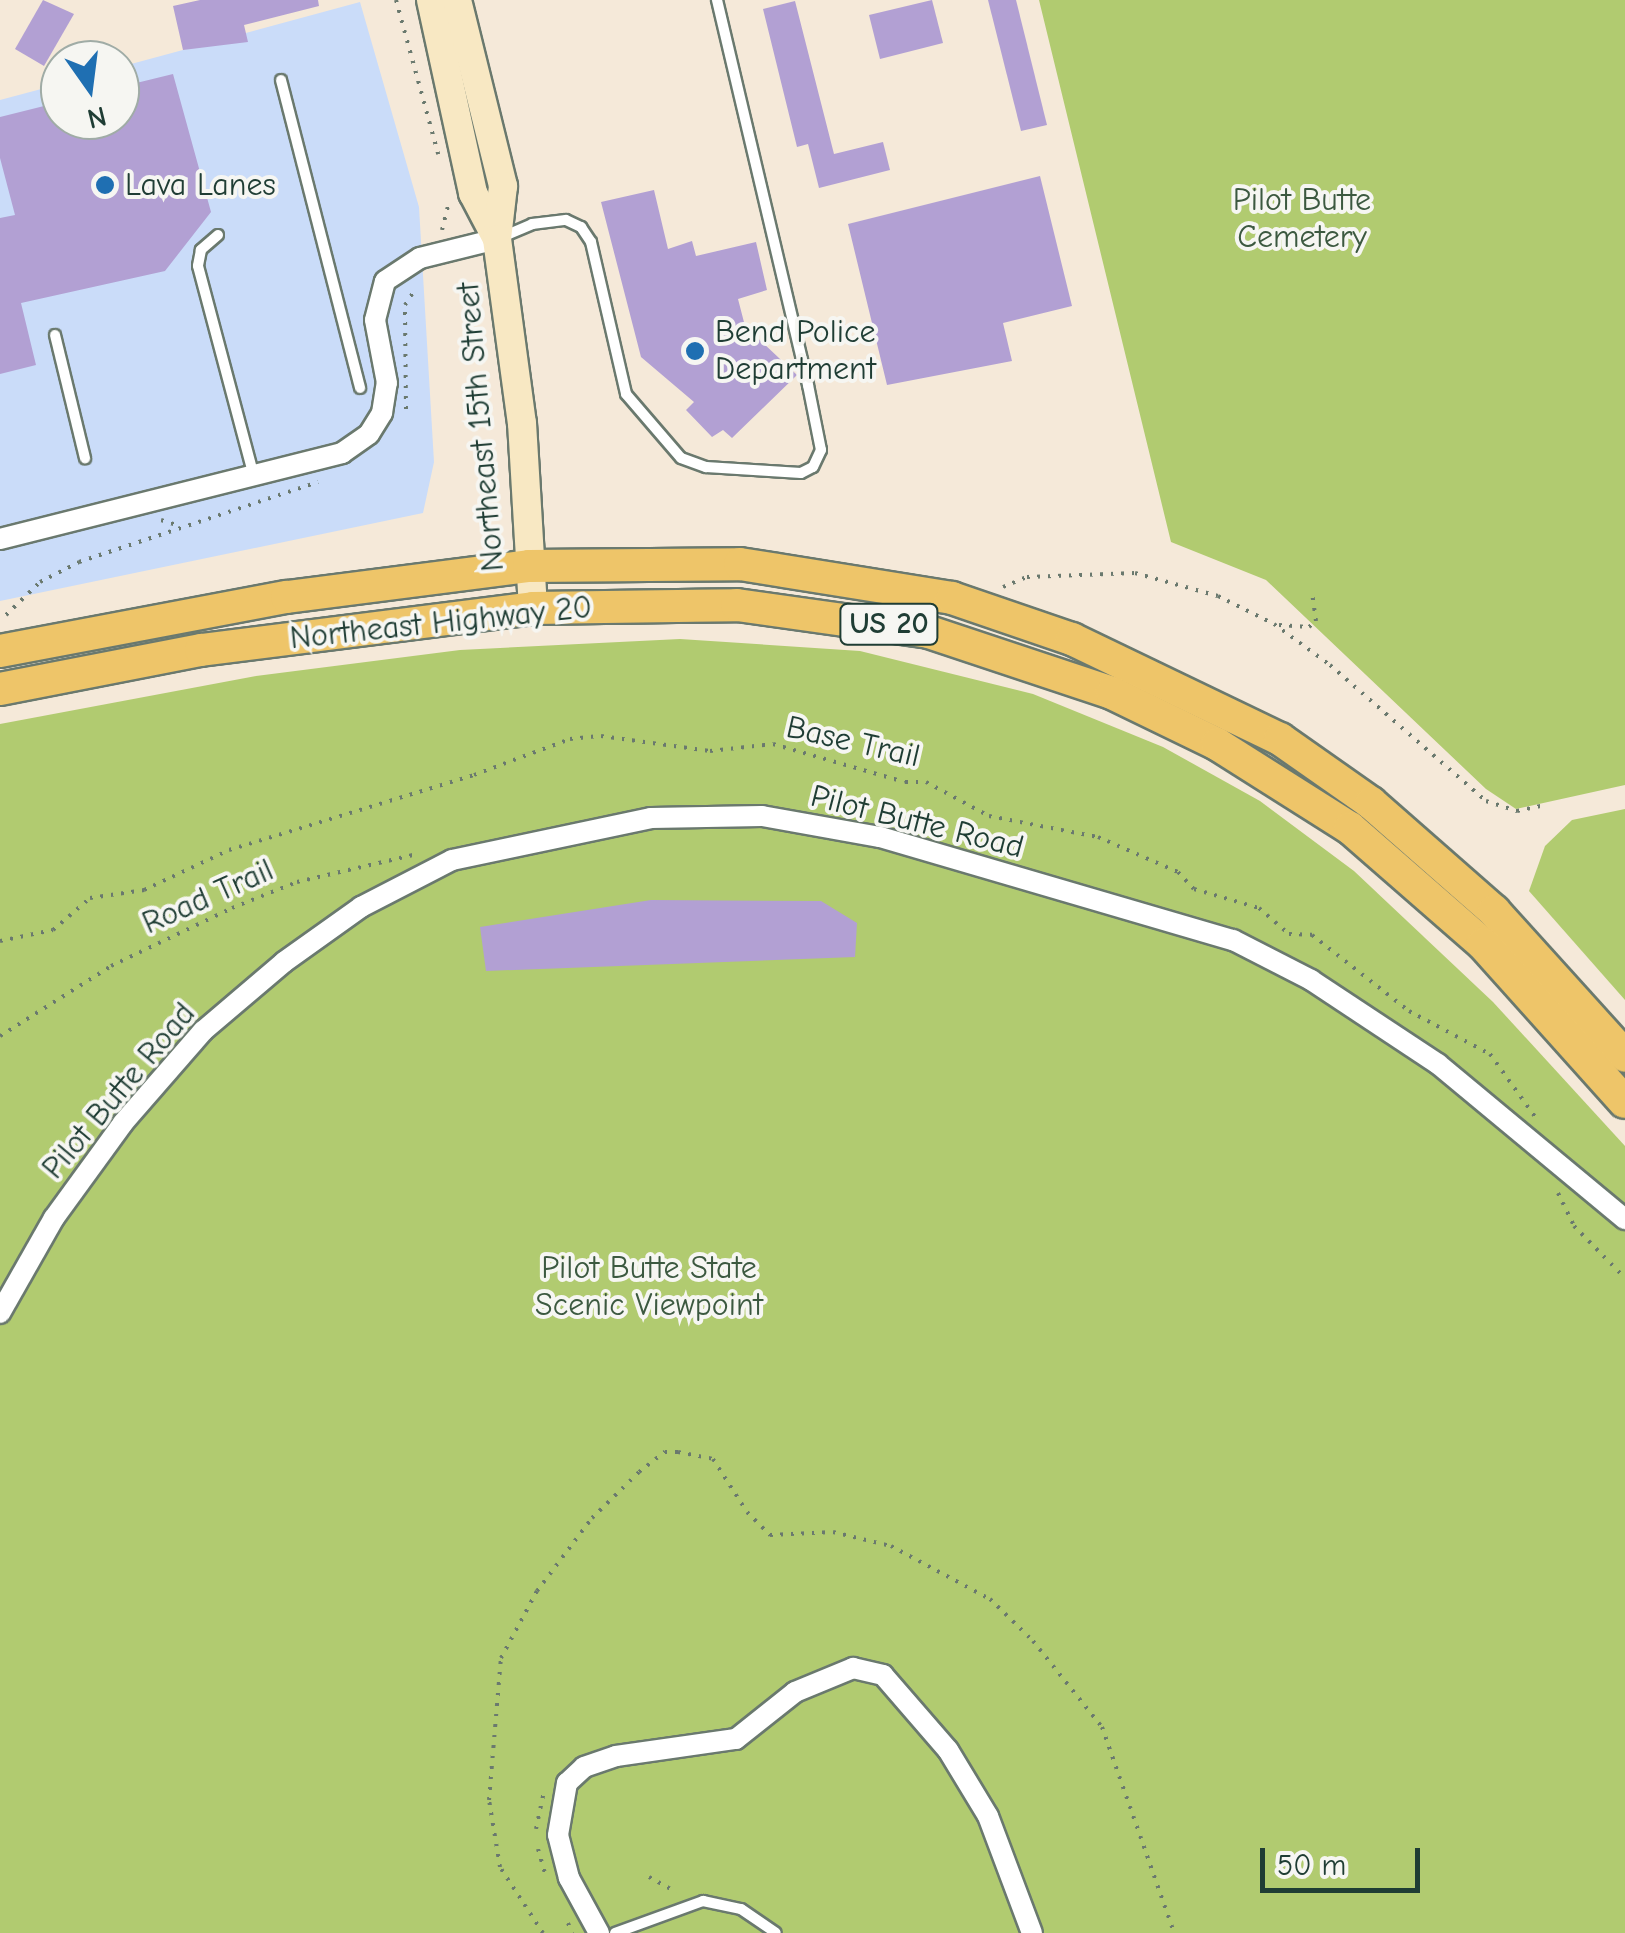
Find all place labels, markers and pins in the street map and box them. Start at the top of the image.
place label: Lava Lanes [125,166,276,204]
marker: Lava Lanes [94,174,116,196]
place label: Bend Police Department [715,314,876,389]
marker: Bend Police Department [684,340,706,362]

